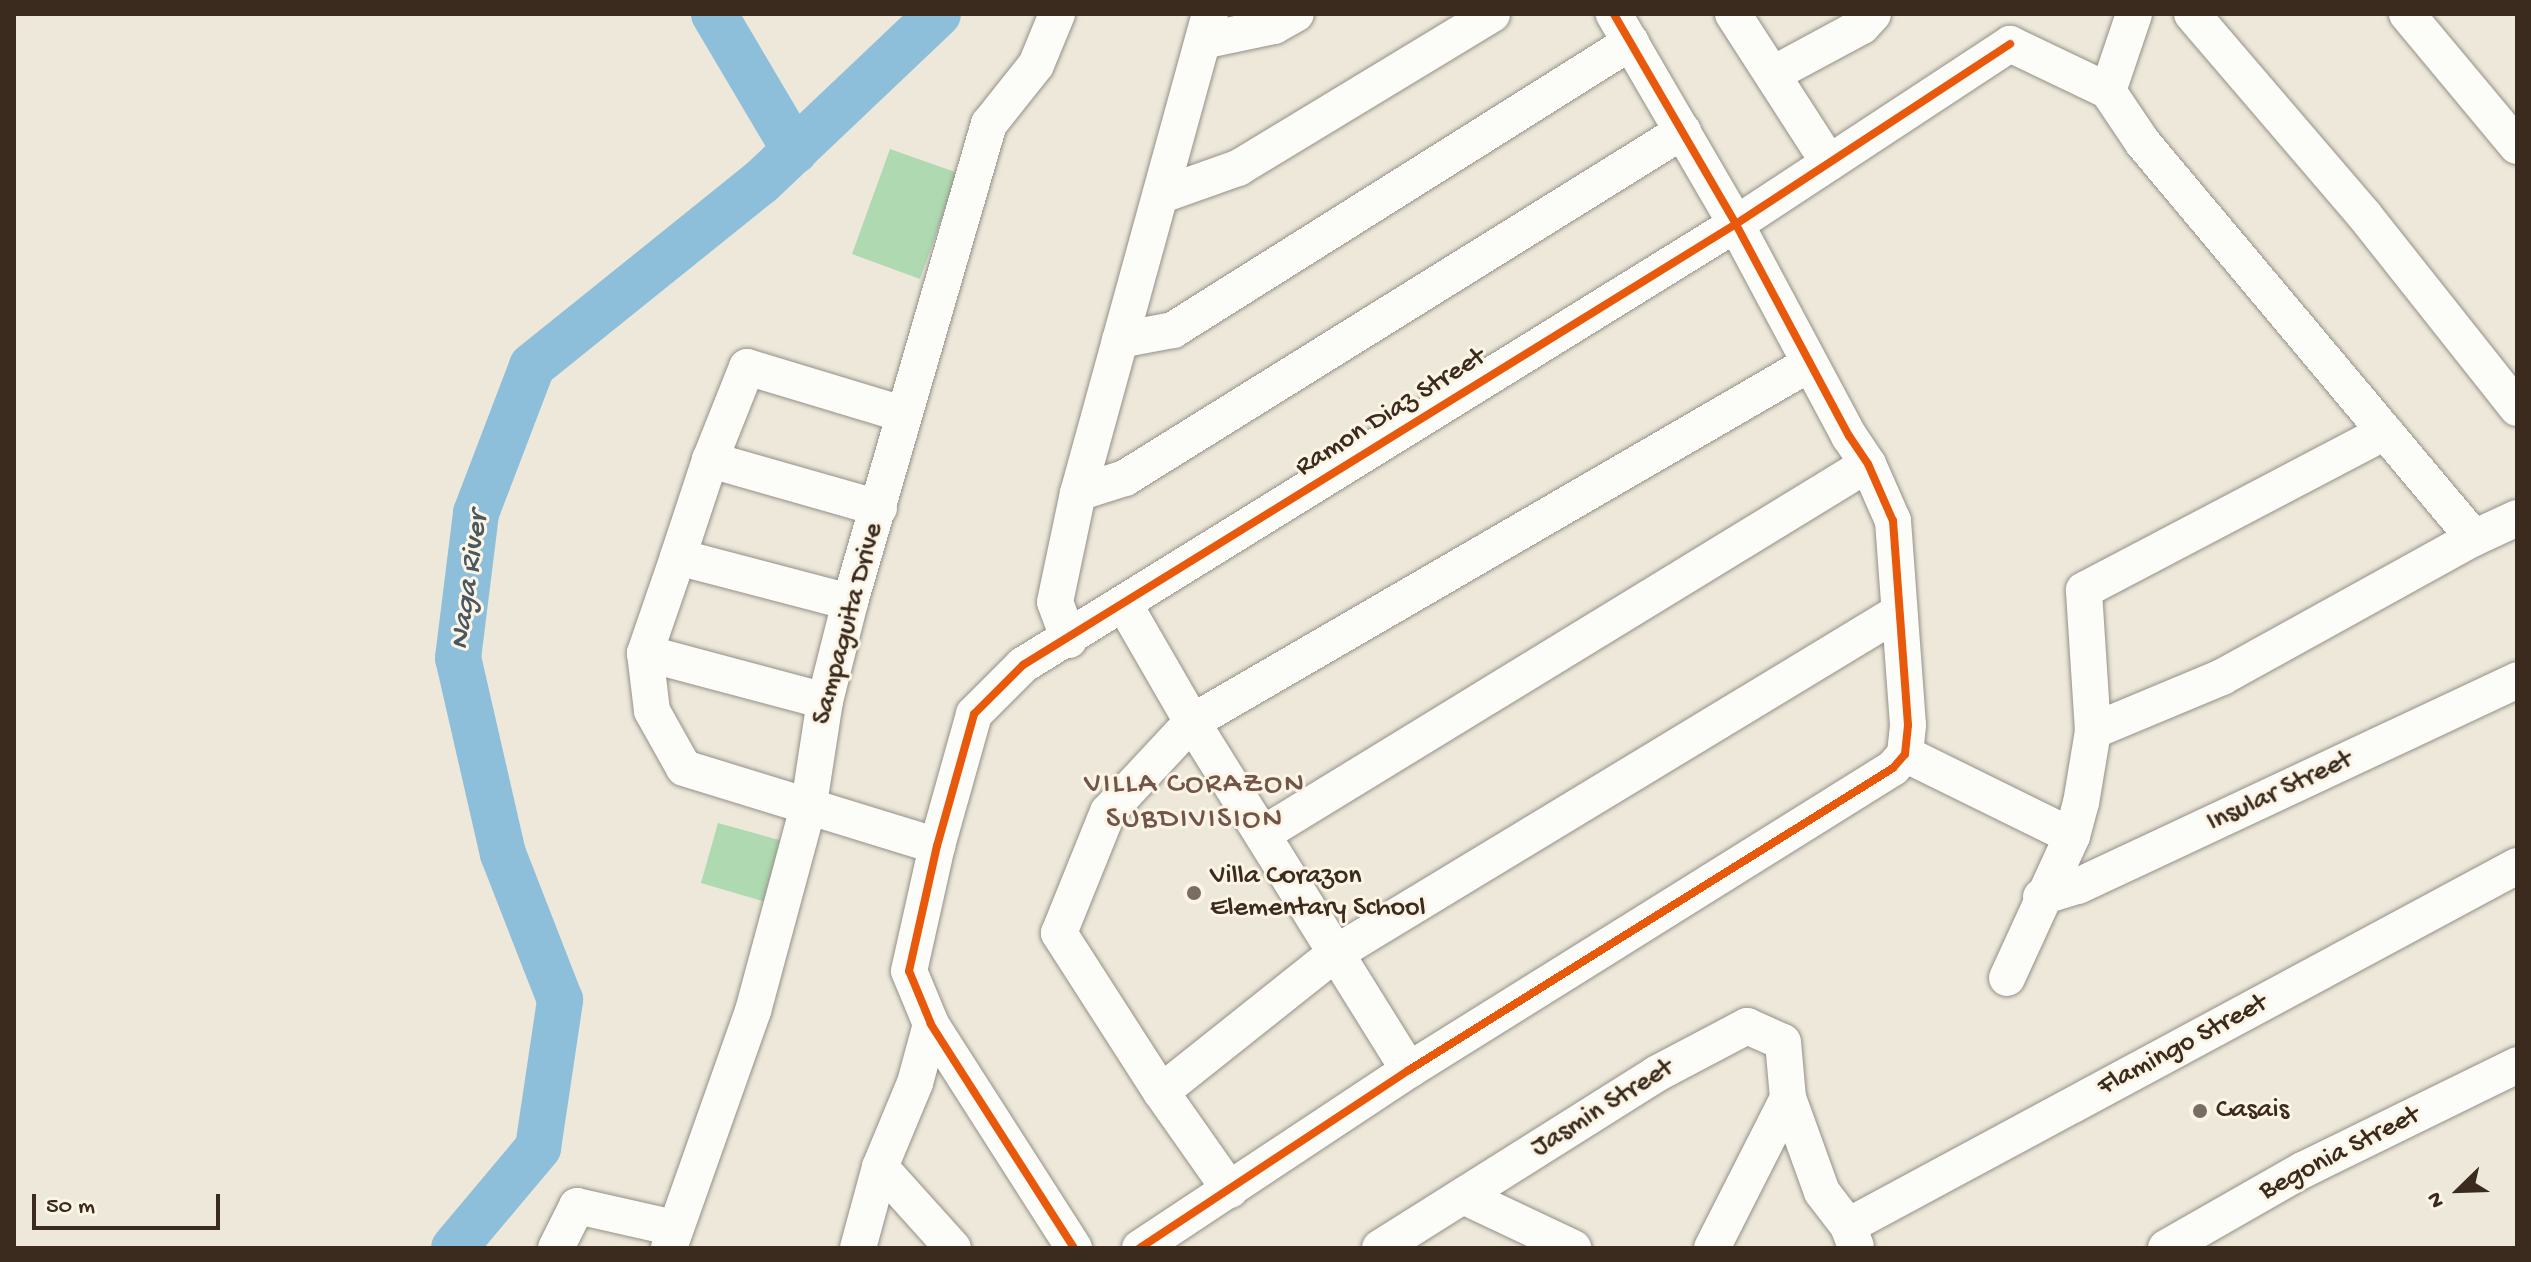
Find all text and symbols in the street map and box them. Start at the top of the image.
street label: Ramon Diaz Street [1290,341,1492,485]
water label: Naga River [444,510,498,652]
street label: Sampaguita Drive [806,519,892,729]
street label: Insular Street [2202,744,2358,840]
district label: VILLA CORAZON SUBDIVISION [1084,768,1306,838]
place label: Villa Corazon Elementary School [1210,860,1426,926]
marker: Villa Corazon Elementary School [1185,884,1203,902]
street label: Flamingo Street [2093,987,2273,1105]
street label: Jasmin Street [1526,1052,1680,1166]
place label: Casais [2216,1094,2289,1128]
street label: Begonia Street [2254,1099,2426,1209]
marker: Casais [2191,1102,2209,1120]
north arrow [2419,1150,2499,1230]
scale bar [36,1178,224,1228]
text: N [2422,1188,2452,1211]
text: 50 m [46,1193,95,1222]

